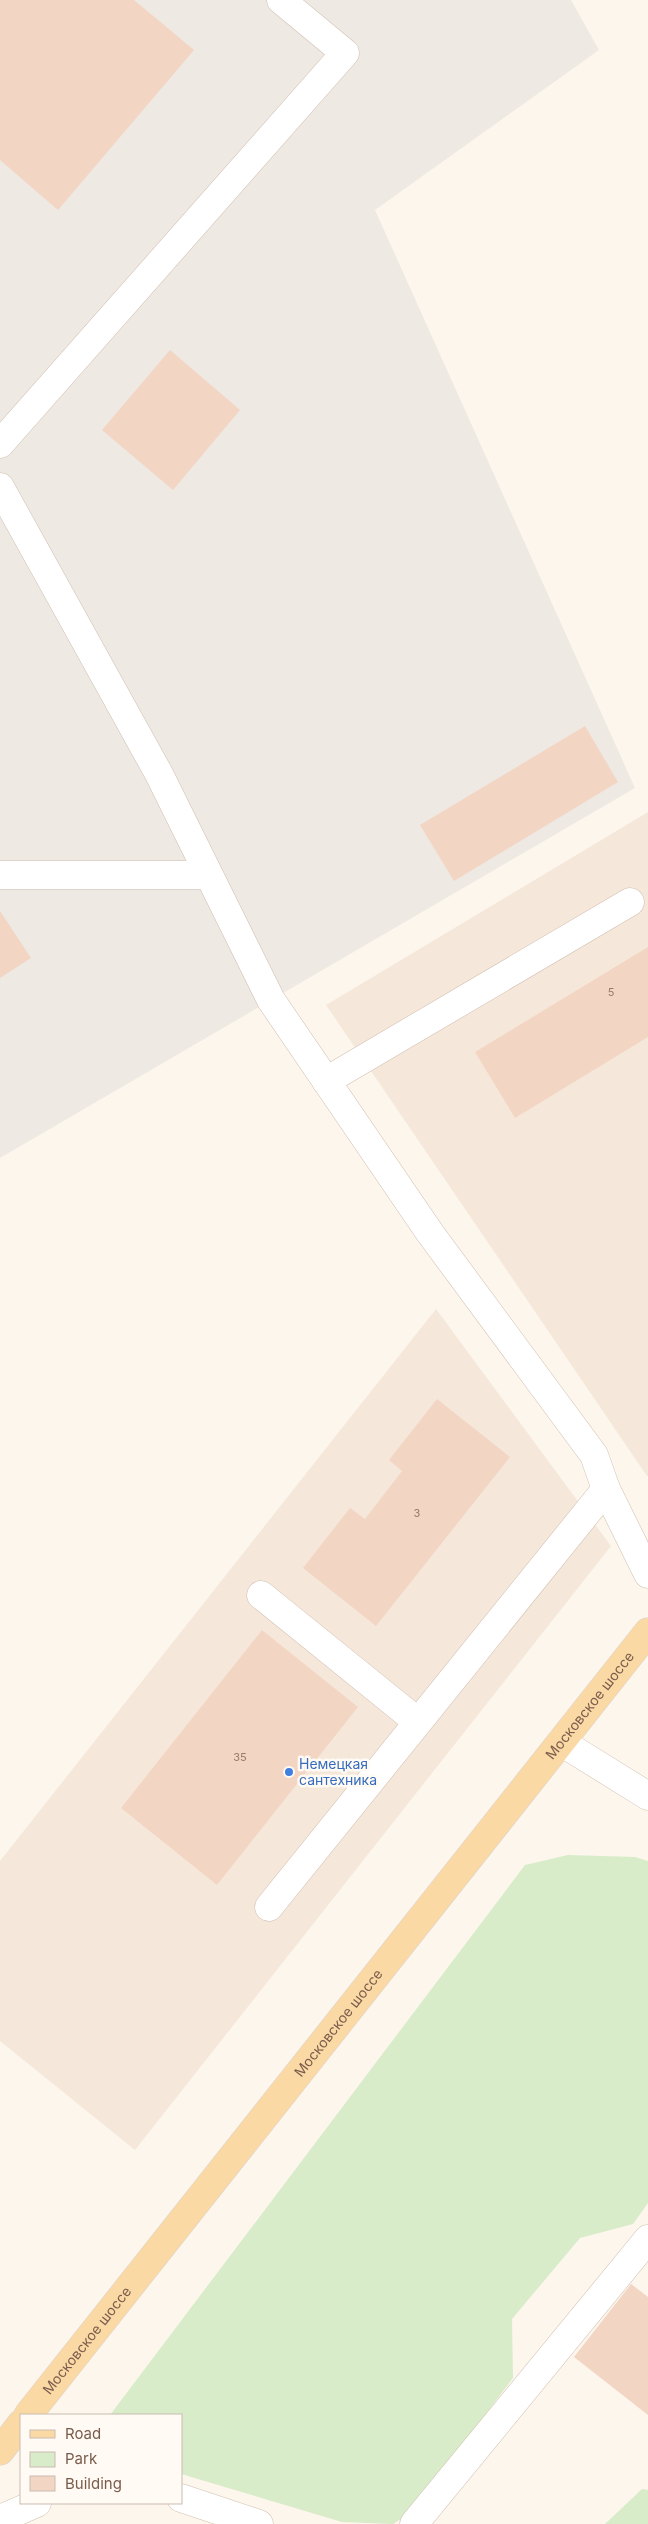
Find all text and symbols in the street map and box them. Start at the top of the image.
house number: 5 [608,985,615,999]
house number: 3 [414,1506,421,1520]
street label: Московское шоссе [542,1648,637,1762]
house number: 35 [233,1750,247,1764]
place label: Немецкая сантехника [299,1755,377,1788]
marker: Немецкая сантехника [283,1766,295,1778]
street label: Московское шоссе [290,1965,386,2080]
street label: Московское шоссе [39,2283,134,2397]
legend [20,2414,182,2504]
text: Road [65,2424,101,2443]
text: Park [65,2449,98,2468]
text: Building [65,2474,122,2493]

